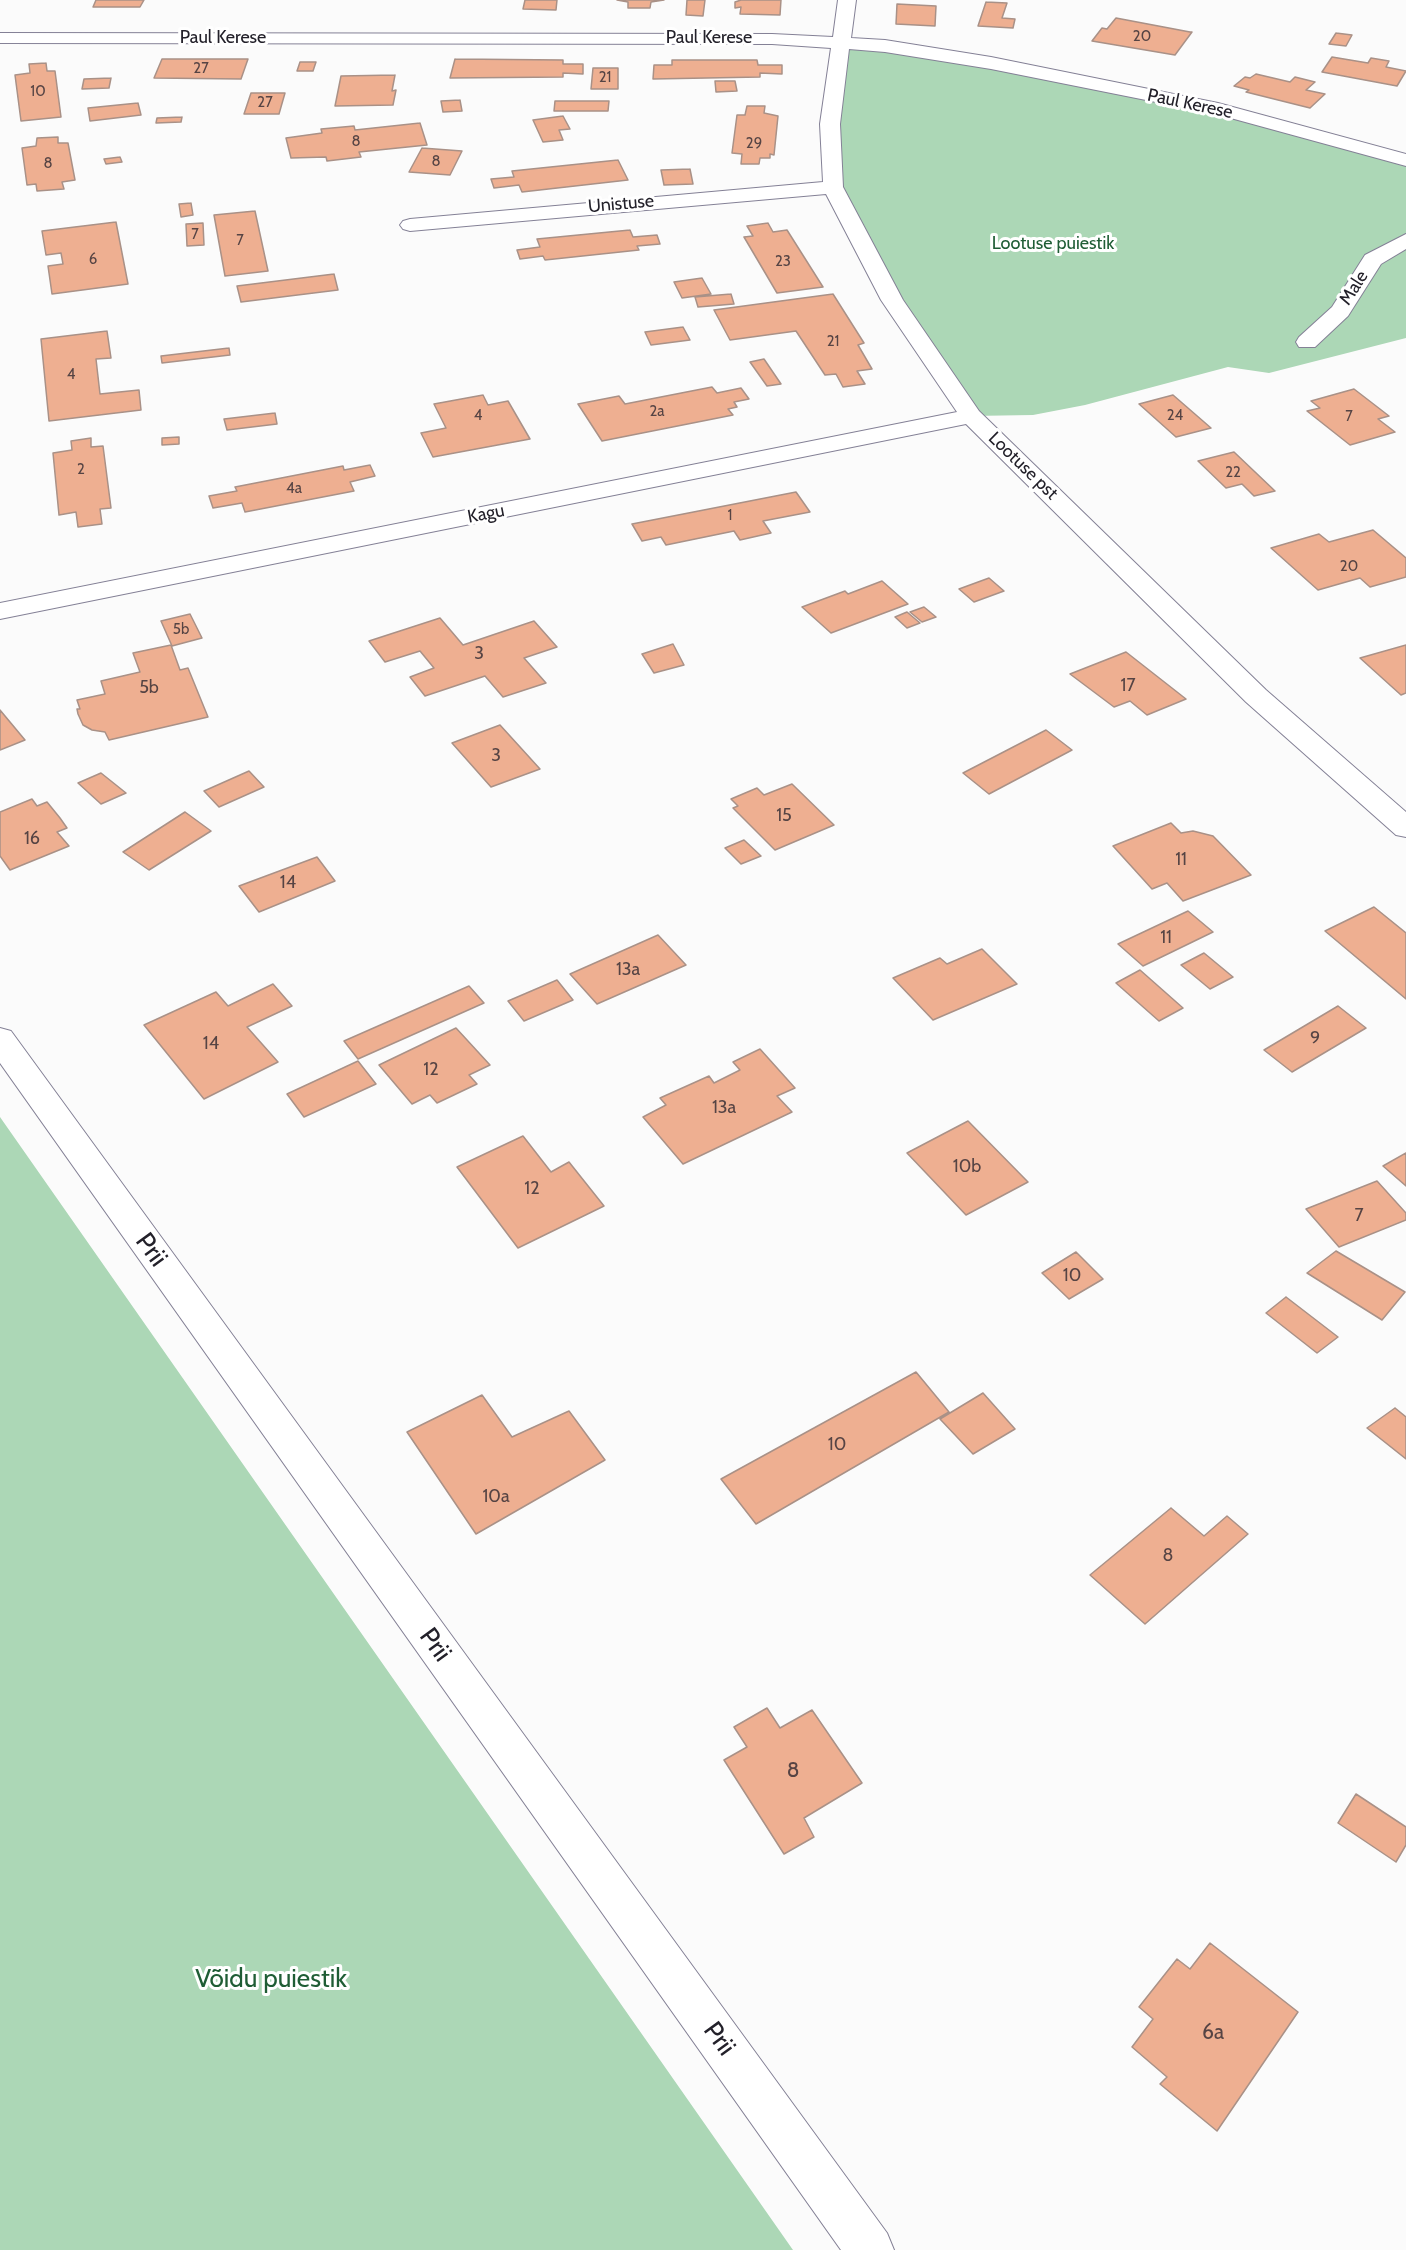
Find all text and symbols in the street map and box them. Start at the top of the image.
street label: Paul Kerese [180,27,266,49]
street label: Paul Kerese [666,27,752,49]
house number: 20 [1133,28,1151,46]
house number: 27 [193,60,209,78]
house number: 21 [599,69,611,87]
house number: 10 [30,83,46,101]
street label: Paul Kerese [1145,84,1235,124]
house number: 27 [257,94,273,112]
house number: 8 [351,133,361,151]
house number: 29 [746,135,762,153]
house number: 8 [431,153,441,171]
house number: 8 [43,155,53,173]
street label: Unistuse [587,190,655,218]
house number: 7 [191,226,199,244]
house number: 7 [236,232,244,250]
park label: Lootuse puiestik [992,233,1114,255]
house number: 6 [89,251,97,269]
house number: 23 [775,253,791,271]
street label: Male [1335,267,1373,309]
house number: 21 [827,333,839,351]
house number: 4 [67,366,75,384]
house number: 2a [649,403,665,421]
house number: 4 [474,407,482,425]
house number: 24 [1167,407,1183,425]
house number: 7 [1345,408,1353,426]
street label: Lootuse pst [984,428,1062,504]
house number: 2 [77,461,85,479]
house number: 22 [1225,464,1241,482]
house number: 4a [286,480,302,498]
street label: Kagu [466,500,506,528]
house number: 1 [728,507,732,525]
house number: 20 [1340,558,1358,576]
house number: 5b [173,621,189,639]
house number: 3 [474,643,484,665]
house number: 17 [1121,675,1135,697]
house number: 5b [139,677,159,699]
house number: 3 [491,745,501,767]
house number: 15 [776,805,792,827]
house number: 16 [24,828,40,850]
house number: 11 [1175,849,1187,871]
house number: 14 [280,872,296,894]
house number: 11 [1160,927,1172,949]
house number: 13a [616,959,640,981]
house number: 9 [1310,1028,1320,1050]
house number: 14 [203,1033,219,1055]
house number: 12 [423,1059,439,1081]
house number: 13a [712,1097,736,1119]
house number: 10b [953,1156,981,1178]
house number: 12 [524,1178,540,1200]
house number: 7 [1354,1205,1364,1227]
street label: Prii [128,1227,174,1273]
house number: 10 [1063,1265,1081,1287]
house number: 10 [828,1434,846,1456]
house number: 10a [482,1486,510,1508]
house number: 8 [1163,1545,1173,1567]
street label: Prii [412,1622,458,1668]
house number: 8 [787,1758,799,1784]
park label: Võidu puiestik [195,1963,347,1995]
street label: Prii [696,2016,742,2062]
house number: 6a [1202,2020,1224,2046]

